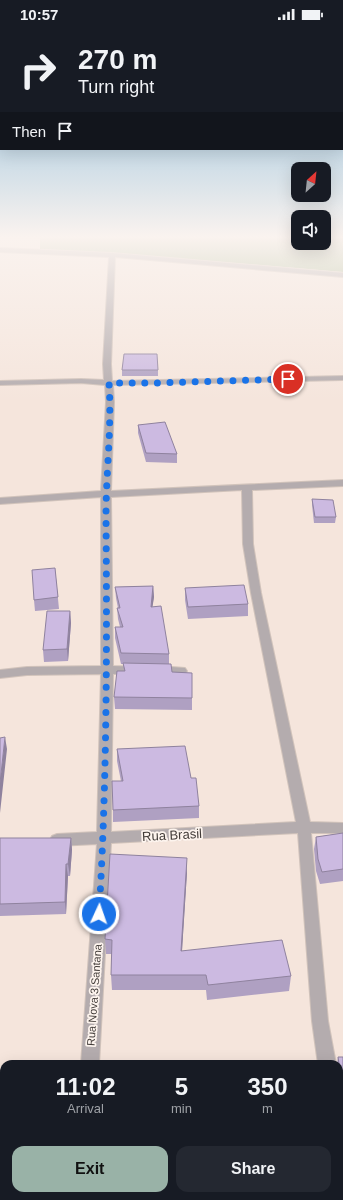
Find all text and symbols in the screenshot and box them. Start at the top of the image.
text: 10:57 [20,6,58,23]
icon: right [12,44,64,96]
text: 270 m [78,44,157,75]
text: Turn right [78,77,154,97]
icon: arrive [54,120,76,142]
text: Then [12,123,46,140]
north arrow [291,162,331,202]
map controls [291,162,331,250]
button: sound [291,210,331,250]
pin [271,362,305,396]
icon: arrive [277,368,299,390]
street label: Rua Brasil [142,826,202,844]
position arrow [78,893,120,935]
street label: Rua Nova 3 Santana [84,943,104,1046]
text: 11:02 [55,1073,116,1100]
text: 5 [175,1073,188,1100]
text: 350 [247,1073,288,1100]
text: Arrival [67,1101,104,1116]
text: min [171,1101,192,1116]
text: m [262,1101,273,1116]
button: Exit [12,1146,168,1192]
button: Share [176,1146,331,1192]

